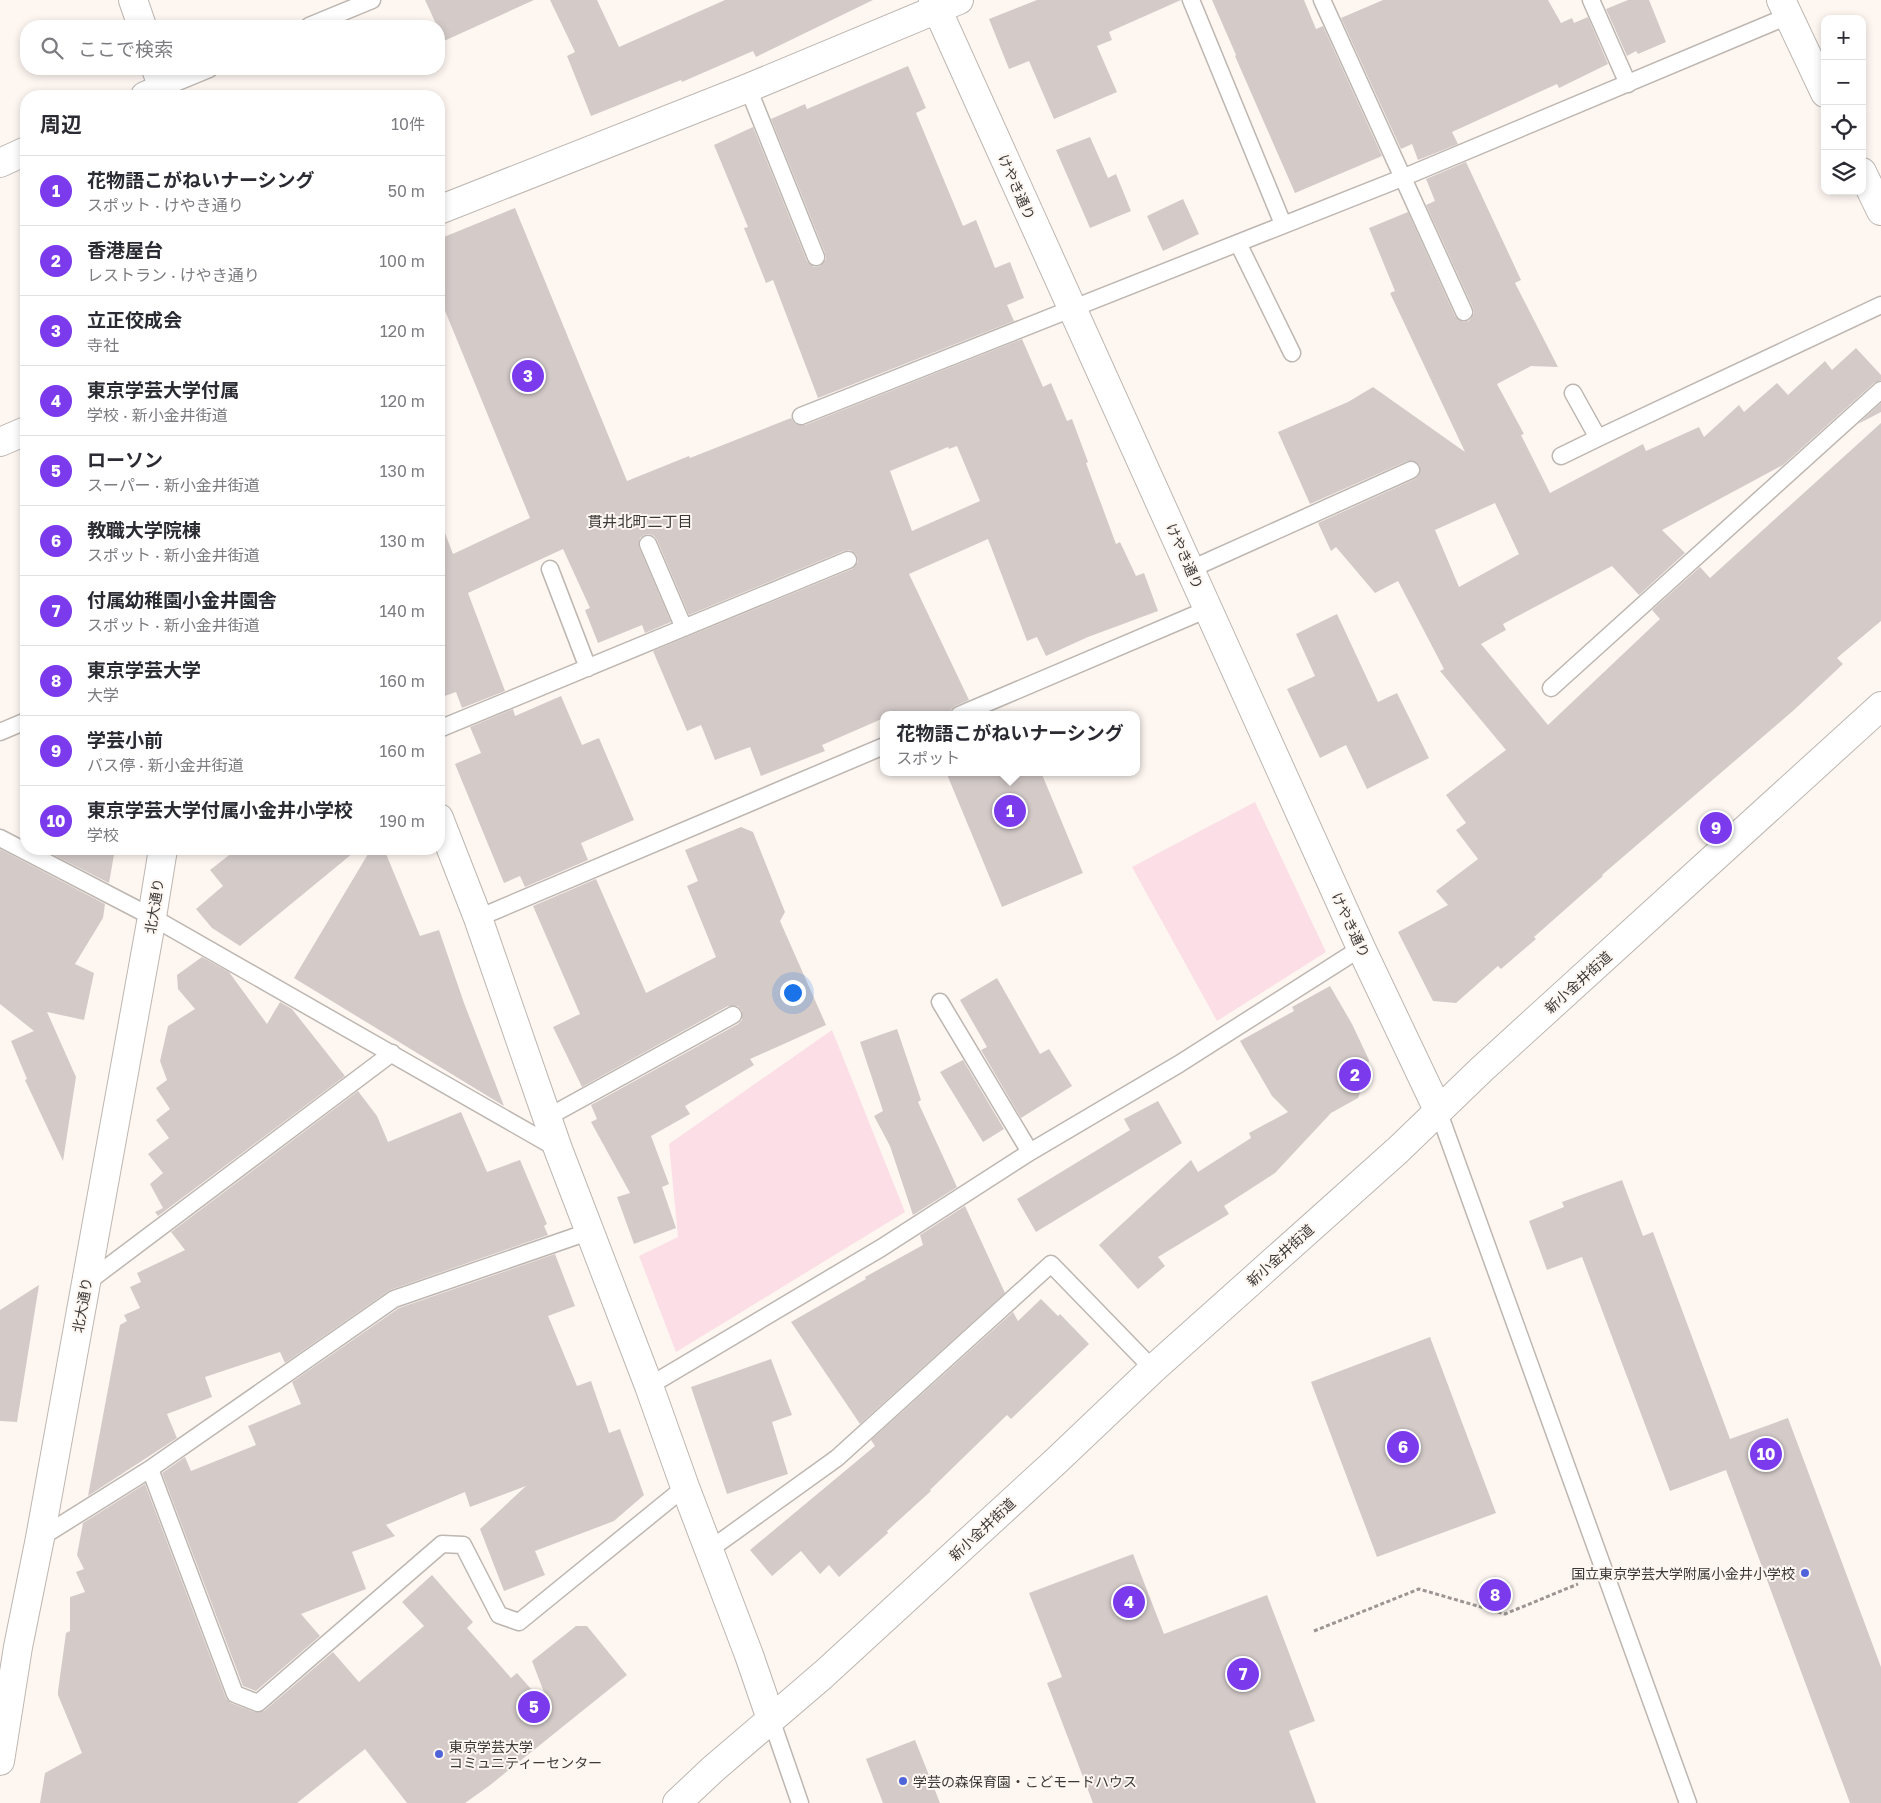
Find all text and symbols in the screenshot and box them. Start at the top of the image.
map controls [1821,15,1866,195]
button: + [1821,15,1866,60]
search box [20,20,445,75]
icon: search [38,34,66,62]
text: ここで検索 [78,37,173,60]
button: − [1821,60,1866,105]
button: locate [1821,105,1866,150]
text: 周辺 [40,111,82,137]
text: 10件 [391,114,425,134]
button: layers [1821,150,1866,195]
street label: けやき通り [995,152,1039,222]
text: 花物語こがねいナーシング [87,168,315,191]
text: 1 [52,181,60,201]
text: 50 m [388,181,425,201]
text: スポット · けやき通り [87,195,244,215]
text: 香港屋台 [87,238,163,261]
text: 2 [51,251,61,271]
text: 100 m [379,251,425,271]
text: レストラン · けやき通り [87,265,260,285]
text: 立正佼成会 [87,308,182,331]
text: 3 [51,321,61,341]
text: 120 m [380,321,425,341]
text: 寺社 [87,335,119,355]
pin: 3 [512,357,544,395]
text: 東京学芸大学付属 [87,378,239,401]
text: 4 [51,391,61,411]
text: 120 m [380,391,425,411]
text: 学校 · 新小金井街道 [87,405,228,425]
text: ローソン [87,448,163,471]
text: 5 [51,461,61,481]
text: 130 m [380,461,425,481]
text: スーパー · 新小金井街道 [87,475,260,495]
district label: 貫井北町二丁目 [587,512,693,530]
text: 教職大学院棟 [87,518,201,541]
street label: けやき通り [1163,521,1207,591]
text: 6 [51,531,61,551]
text: 130 m [380,531,425,551]
text: スポット · 新小金井街道 [87,545,260,565]
text: 付属幼稚園小金井園舎 [87,588,277,611]
text: 7 [52,601,60,621]
text: 140 m [379,601,425,621]
text: スポット · 新小金井街道 [87,615,260,635]
text: 東京学芸大学 [87,658,201,681]
text: 8 [51,671,61,691]
text: 160 m [379,671,425,691]
text: 大学 [87,685,119,705]
popup [880,711,1140,776]
text: 花物語こがねいナーシング [896,721,1124,744]
text: 学芸小前 [87,728,163,751]
text: 9 [51,741,61,761]
text: 160 m [379,741,425,761]
text: スポット [896,748,960,768]
text: バス停 · 新小金井街道 [87,755,244,775]
pin: 1 [994,792,1026,830]
text: 東京学芸大学付属小金井小学校 [87,798,353,821]
pin: 9 [1700,809,1732,847]
text: 10 [47,811,65,831]
text: 190 m [379,811,425,831]
text: 学校 [87,825,119,845]
street label: 北大通り [141,877,167,935]
street label: けやき通り [1329,890,1373,960]
street label: 新小金井街道 [1541,948,1615,1016]
your location [780,980,806,1006]
pin: 2 [1339,1056,1371,1094]
street label: 新小金井街道 [1243,1221,1317,1289]
street label: 北大通り [69,1276,95,1334]
pin: 6 [1387,1428,1419,1466]
pin: 10 [1750,1435,1782,1473]
street label: 新小金井街道 [945,1494,1019,1564]
place label: 国立東京学芸大学附属小金井小学校 [1571,1565,1795,1582]
marker: 国立東京学芸大学附属小金井小学校 [1799,1567,1811,1579]
pin: 8 [1479,1576,1511,1614]
pin: 4 [1113,1583,1145,1621]
pin: 7 [1227,1655,1259,1693]
pin: 5 [518,1688,550,1726]
place label: 東京学芸大学 コミュニティーセンター [449,1738,602,1771]
marker: 東京学芸大学 コミュニティーセンター [433,1748,445,1760]
place label: 学芸の森保育園・こどモードハウス [913,1773,1137,1790]
marker: 学芸の森保育園・こどモードハウス [897,1775,909,1787]

